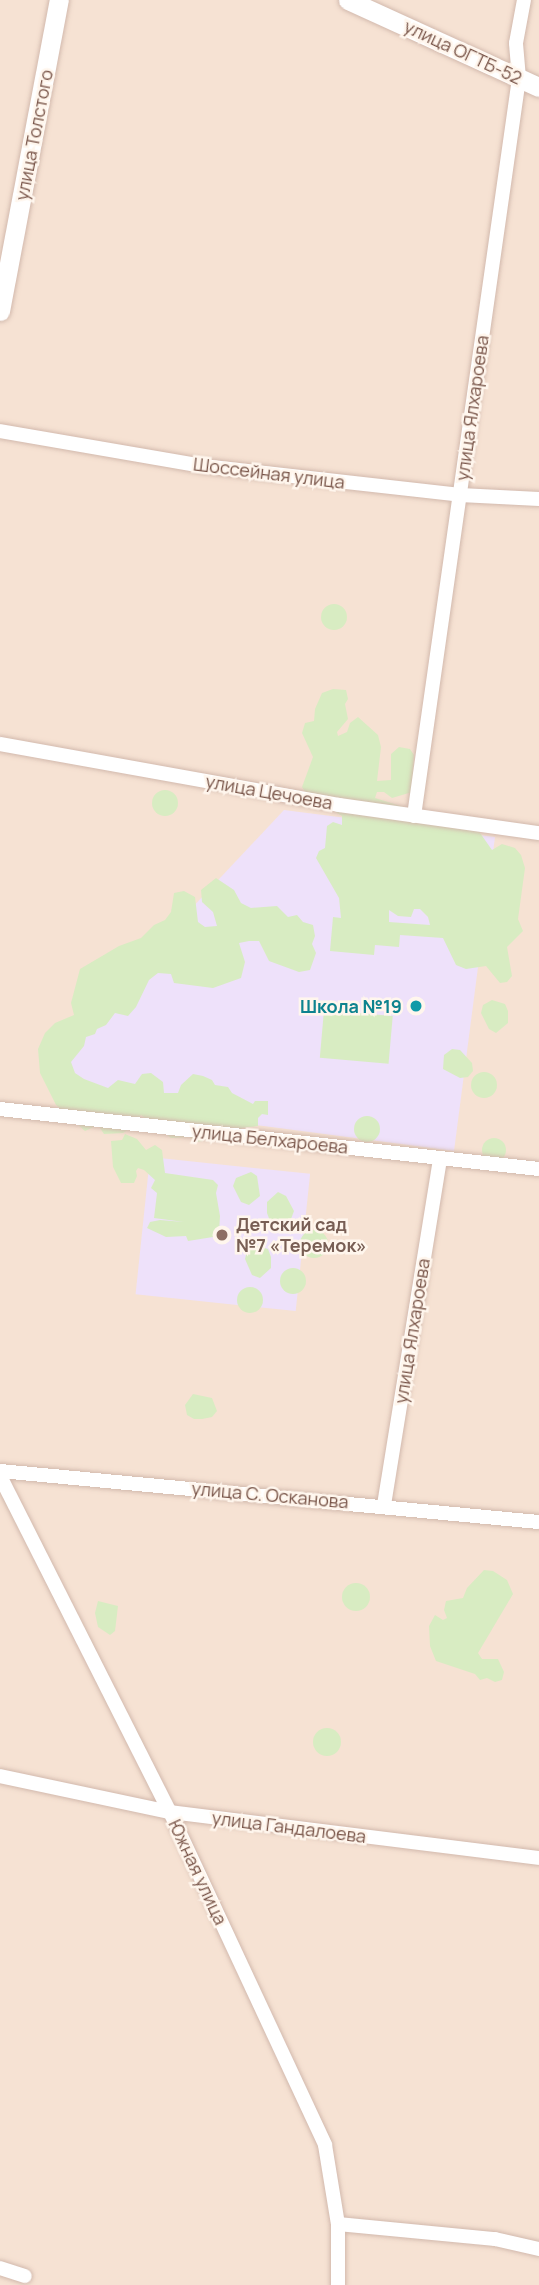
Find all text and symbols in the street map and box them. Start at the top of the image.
street label: улица ОГТБ-52 [401,15,525,89]
street label: улица Толстого [11,68,57,202]
street label: улица Ялхароева [451,334,493,482]
street label: Шоссейная улица [192,453,346,493]
street label: улица Цечоева [204,770,334,814]
place label: Школа №19 [300,995,402,1017]
marker: Школа №19 [408,998,424,1014]
street label: улица Белхароева [191,1120,349,1158]
place label: Детский сад №7 «Теремок» [236,1214,367,1256]
marker: Детский сад №7 «Теремок» [214,1227,230,1243]
street label: улица Ялхароева [390,1257,434,1405]
street label: улица С. Осканова [191,1477,349,1513]
street label: улица Гандалоева [211,1807,367,1847]
street label: Южная улица [164,1816,232,1928]

